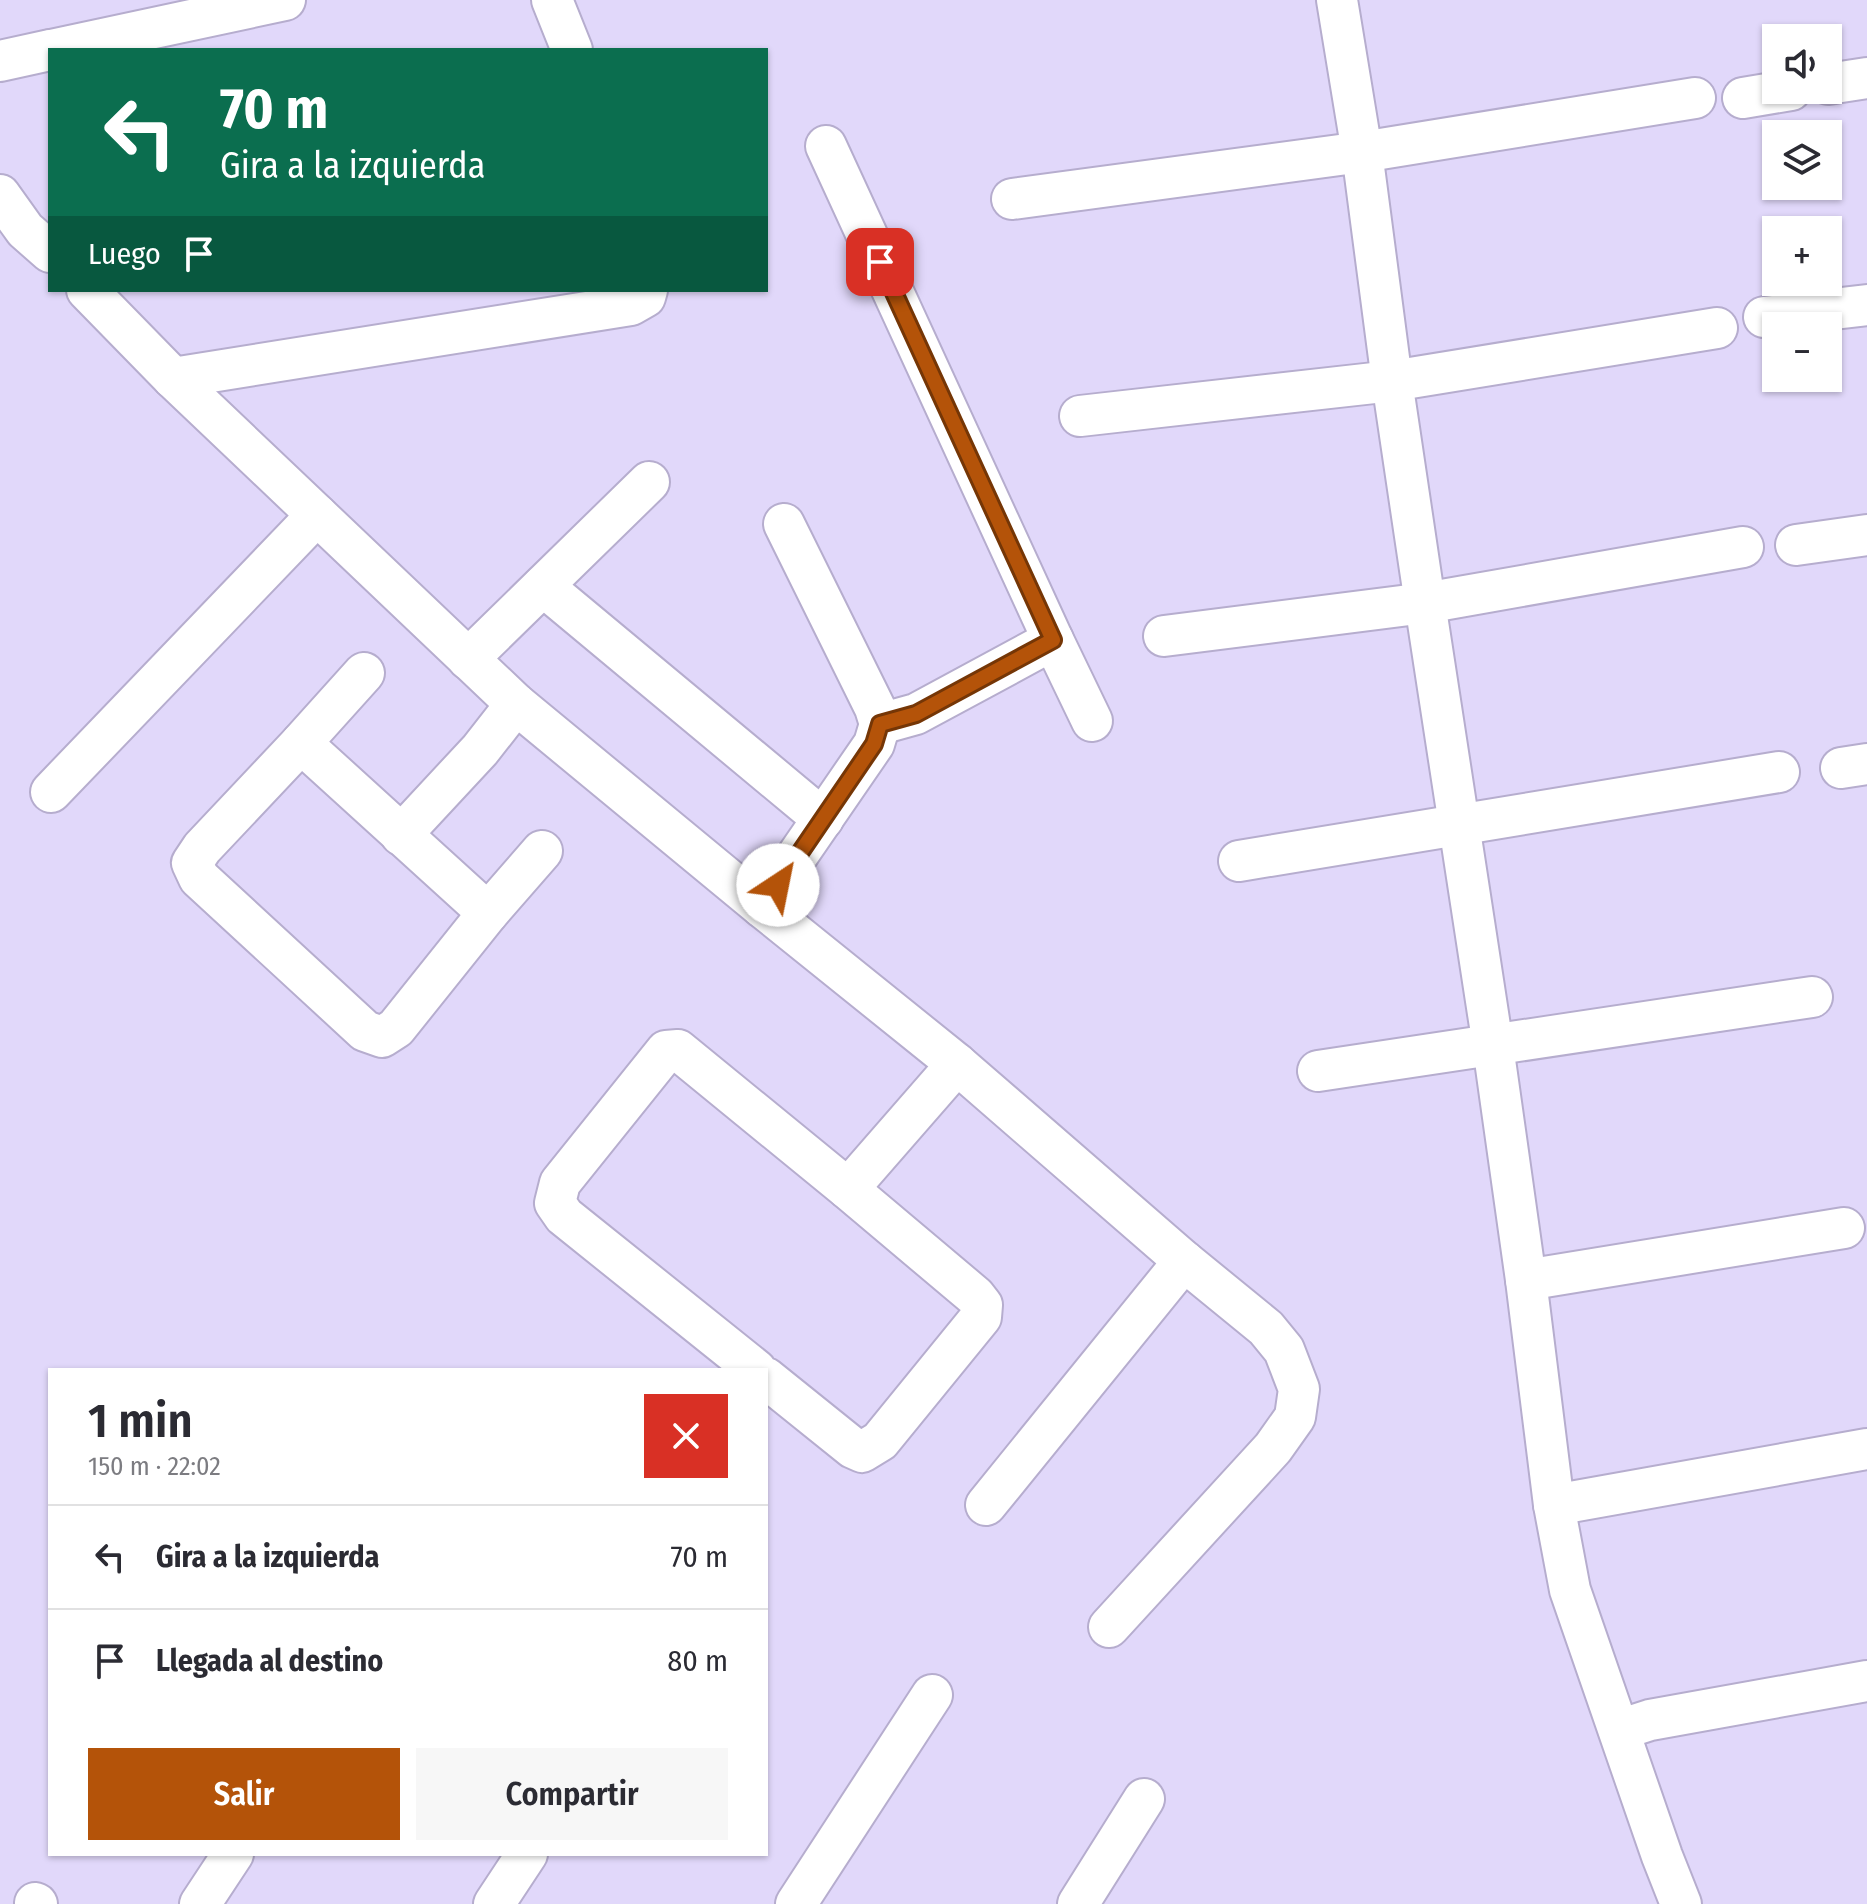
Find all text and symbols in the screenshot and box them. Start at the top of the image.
map controls [1762,24,1842,392]
button: sound [1762,24,1842,104]
text: 70 m [220,76,328,143]
icon: left [88,80,192,184]
button: layers [1762,120,1842,200]
text: Gira a la izquierda [220,144,485,188]
button: + [1762,216,1842,296]
pin [846,228,914,296]
icon: arrive [177,232,221,276]
text: Luego [88,236,161,272]
icon: arrive [858,240,902,284]
button: − [1762,312,1842,392]
position arrow [736,843,820,927]
text: 1 min [88,1392,193,1450]
button: close [644,1394,728,1478]
text: 150 m · 22:02 [88,1451,221,1482]
icon: left [88,1535,132,1579]
text: Gira a la izquierda [156,1539,379,1575]
text: 70 m [670,1539,728,1575]
icon: arrive [88,1639,132,1683]
text: Llegada al destino [156,1643,383,1679]
text: 80 m [667,1643,728,1679]
button: Salir [88,1748,400,1840]
button: Compartir [416,1748,728,1840]

